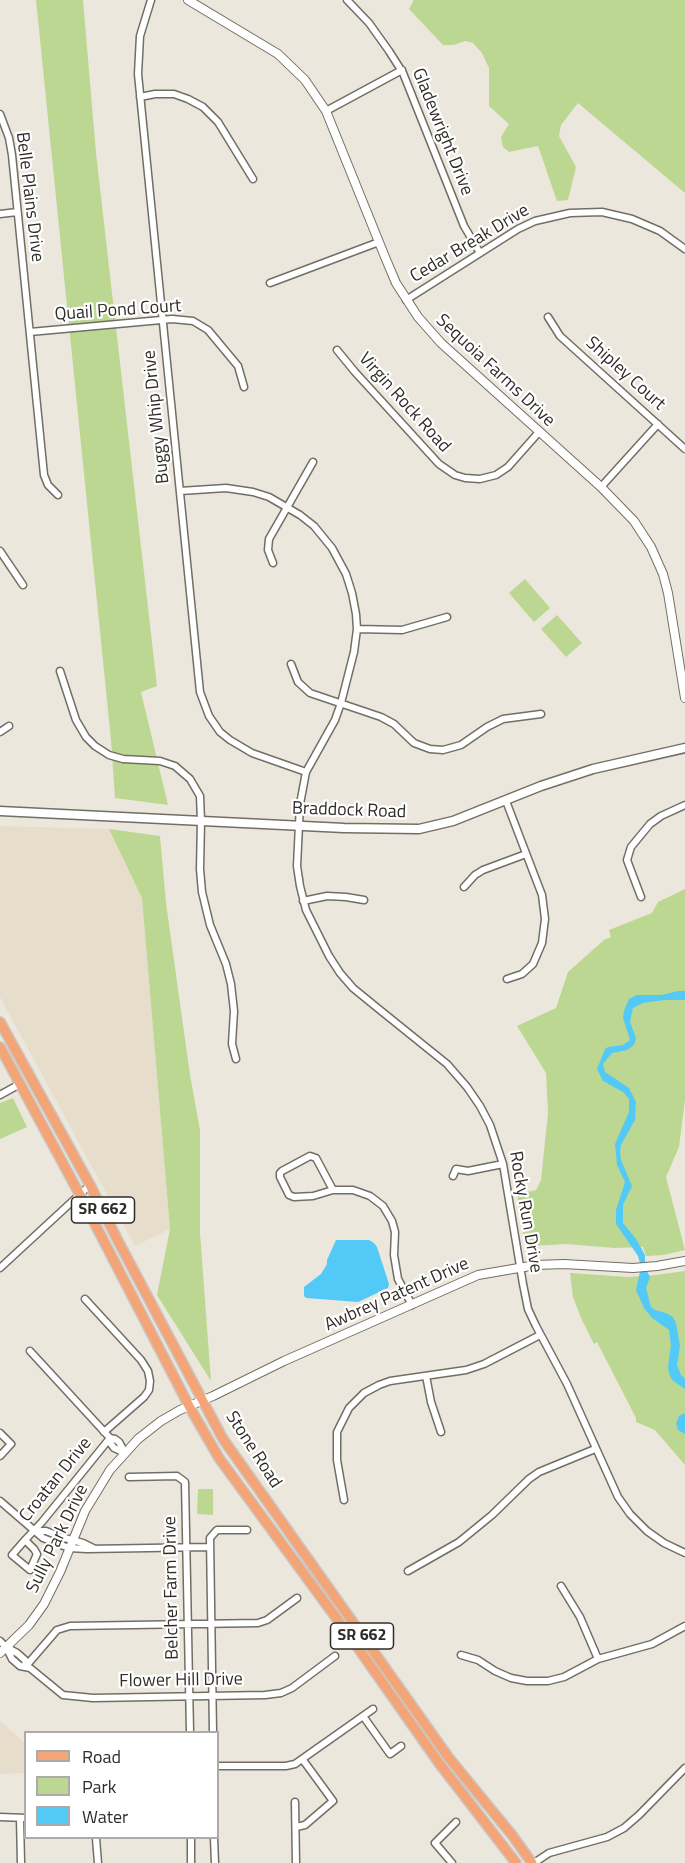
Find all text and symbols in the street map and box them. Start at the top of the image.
street label: Gladewright Drive [407,65,477,199]
street label: Belle Plains Drive [10,131,48,263]
street label: Cedar Break Drive [407,200,533,288]
street label: Quail Pond Court [54,296,182,326]
street label: Sequoia Farms Drive [431,310,559,432]
street label: Shipley Court [581,333,669,415]
street label: Buggy Whip Drive [139,349,175,485]
street label: Virgin Rock Road [353,349,455,457]
street label: Braddock Road [292,798,406,824]
street label: Rocky Run Drive [504,1149,546,1275]
road number: SR 662 [72,1197,134,1223]
street label: Awbrey Patent Drive [322,1254,472,1336]
street label: Stone Road [220,1408,286,1492]
street label: Croatan Drive [15,1433,97,1527]
street label: Sully Park Drive [22,1481,94,1597]
street label: Belcher Farm Drive [160,1516,184,1660]
road number: SR 662 [330,1623,394,1649]
street label: Flower Hill Drive [119,1669,243,1693]
legend [24,1731,219,1839]
text: Road [82,1743,121,1770]
text: Park [82,1773,116,1800]
text: Water [82,1803,128,1830]

